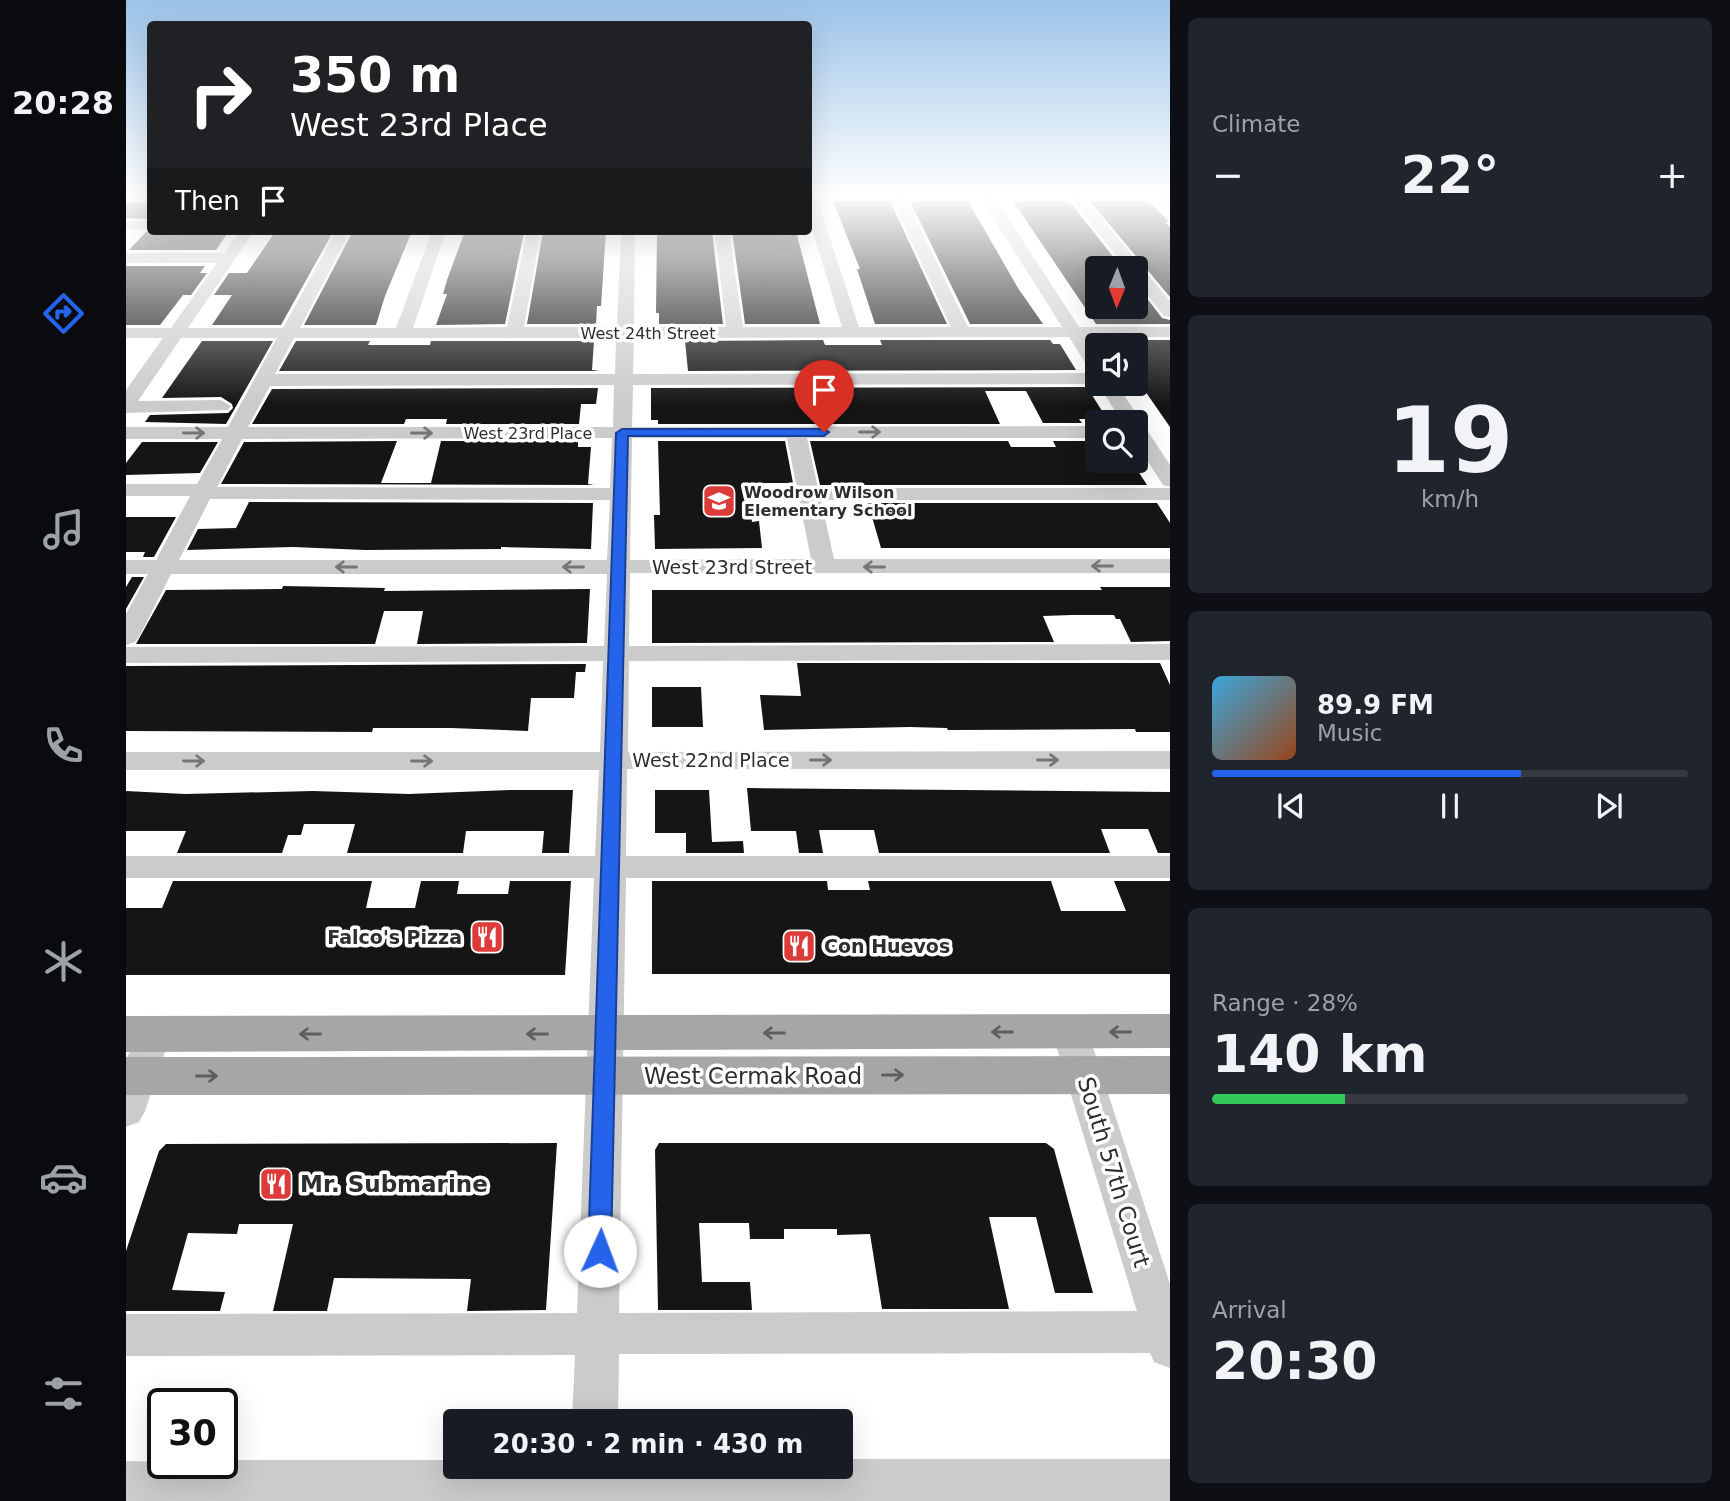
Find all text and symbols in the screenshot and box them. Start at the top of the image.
text: 350 m [290,47,460,104]
icon: right [175,49,266,140]
text: 20:28 [12,84,114,122]
text: West 23rd Place [290,106,548,144]
text: Climate [1212,111,1301,137]
text: 22° [1401,145,1499,205]
text: − [1212,153,1244,197]
text: + [1656,153,1688,197]
icon: arrive [254,182,292,220]
text: Then [175,186,240,216]
north arrow [1085,256,1148,318]
map controls [1085,256,1148,473]
icon: directions [39,289,88,338]
street label: West 24th Street [581,324,715,343]
button: sound [1085,333,1148,396]
pin [794,360,854,432]
icon: arrive [805,371,843,409]
text: 19 [1387,388,1513,493]
button: search [1085,410,1148,473]
street label: West 23rd Place [464,424,592,443]
one-way arrow [858,425,881,439]
one-way arrow [182,426,205,440]
one-way arrow [410,426,433,440]
school or university icon: Woodrow Wilson Elementary School [700,482,738,520]
place label: Woodrow Wilson Elementary School [744,483,912,520]
text: km/h [1421,486,1479,512]
icon: music [39,505,88,554]
street label: West 23rd Street [652,556,812,578]
one-way arrow [1091,559,1114,573]
one-way arrow [335,560,358,574]
one-way arrow [562,560,585,574]
one-way arrow [863,560,886,574]
text: 89.9 FM [1317,690,1434,720]
text: Music [1317,720,1382,746]
icon: phone [39,721,88,770]
street label: West 22nd Place [632,749,790,771]
one-way arrow [809,753,832,767]
one-way arrow [1036,753,1059,767]
one-way arrow [182,754,205,768]
one-way arrow [410,754,433,768]
icon: previous [1272,787,1310,825]
icon: pause [1431,787,1469,825]
icon: next [1590,787,1628,825]
restaurant icon: Falco's Pizza [468,918,506,956]
place label: Falco's Pizza [327,926,462,948]
restaurant icon: Con Huevos [780,927,818,965]
place label: Con Huevos [824,935,950,957]
icon: climate [39,937,88,986]
text: Range · 28% [1212,990,1358,1016]
text: 140 km [1212,1024,1427,1084]
one-way arrow [991,1025,1014,1039]
one-way arrow [1109,1025,1132,1039]
one-way arrow [763,1026,786,1040]
one-way arrow [299,1027,322,1041]
one-way arrow [526,1027,549,1040]
street label: West Cermak Road [644,1063,862,1089]
one-way arrow [881,1068,904,1082]
one-way arrow [195,1069,218,1083]
street label: South 57th Court [1073,1074,1155,1270]
icon: car [39,1153,88,1202]
restaurant icon: Mr. Submarine [257,1165,295,1203]
place label: Mr. Submarine [300,1171,488,1197]
position arrow [563,1214,637,1288]
text: Arrival [1212,1297,1287,1323]
text: 20:30 [1212,1331,1378,1391]
icon: filters [39,1369,88,1418]
speed limit sign: 30 [147,1388,238,1479]
text: 20:30 · 2 min · 430 m [493,1429,803,1459]

